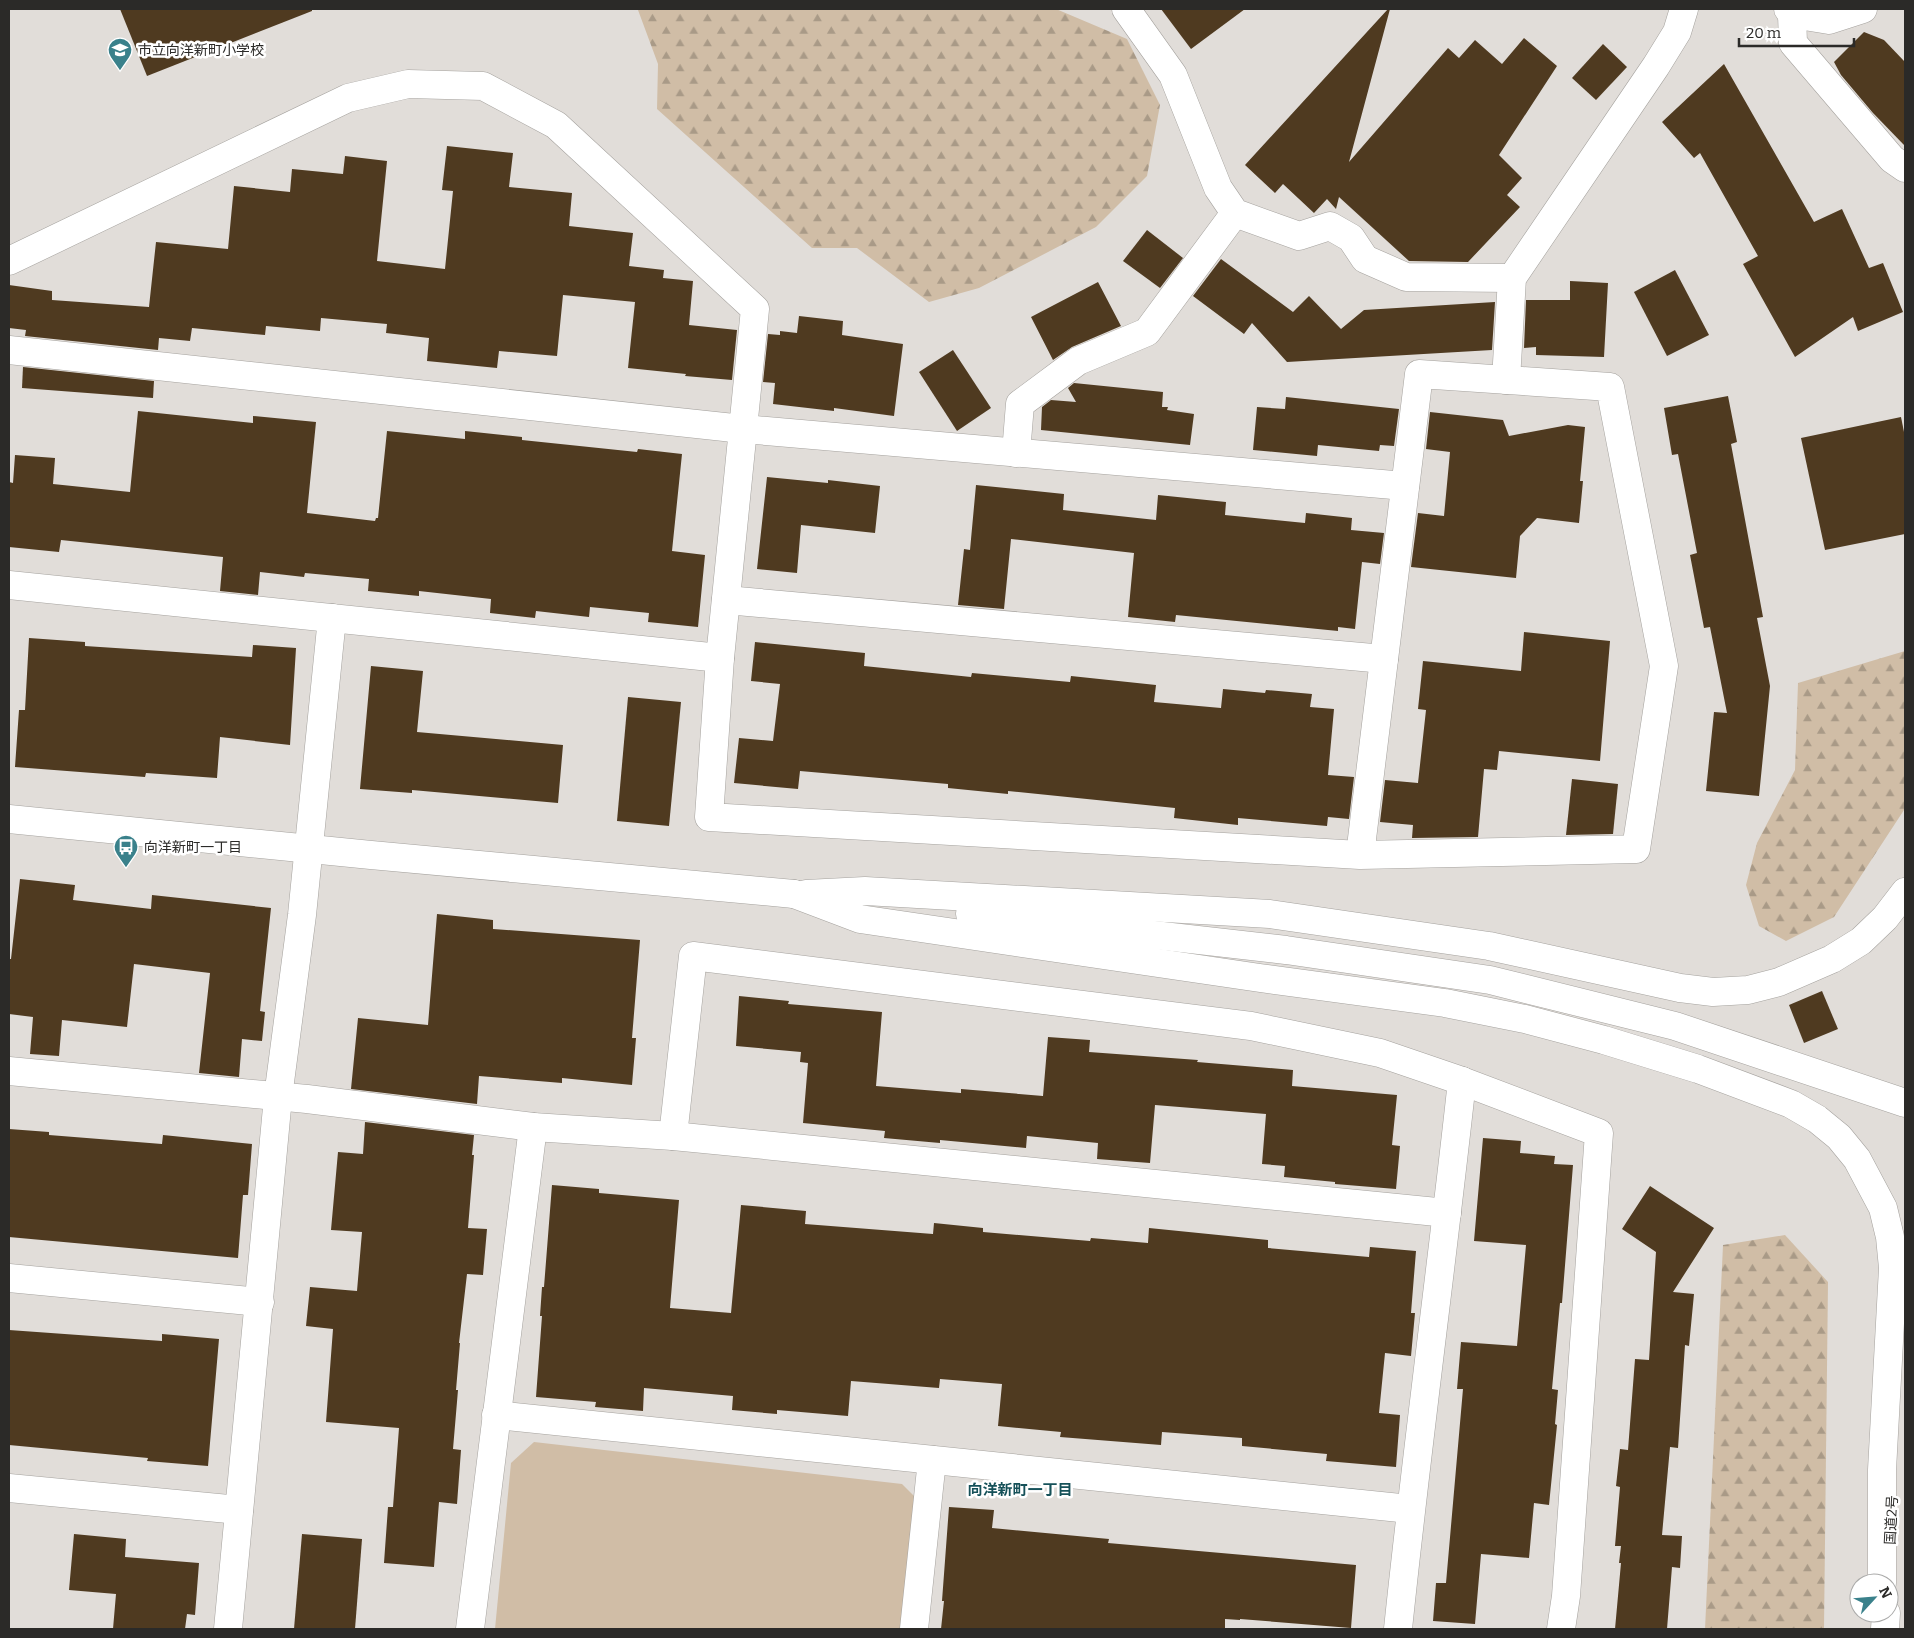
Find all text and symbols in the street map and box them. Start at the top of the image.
scale bar [1739,15,1854,47]
text: 20 m [1746,24,1782,42]
school or university icon: 市立向洋新町小学校 [107,37,133,71]
place label: 市立向洋新町小学校 [138,42,264,59]
bus stop icon: 向洋新町一丁目 [113,834,139,868]
place label: 向洋新町一丁目 [144,839,242,856]
district label: 向洋新町一丁目 [967,1481,1073,1499]
street label: 国道2号 [1882,1495,1901,1545]
north arrow [1849,1573,1899,1623]
text: N [1875,1584,1895,1601]

